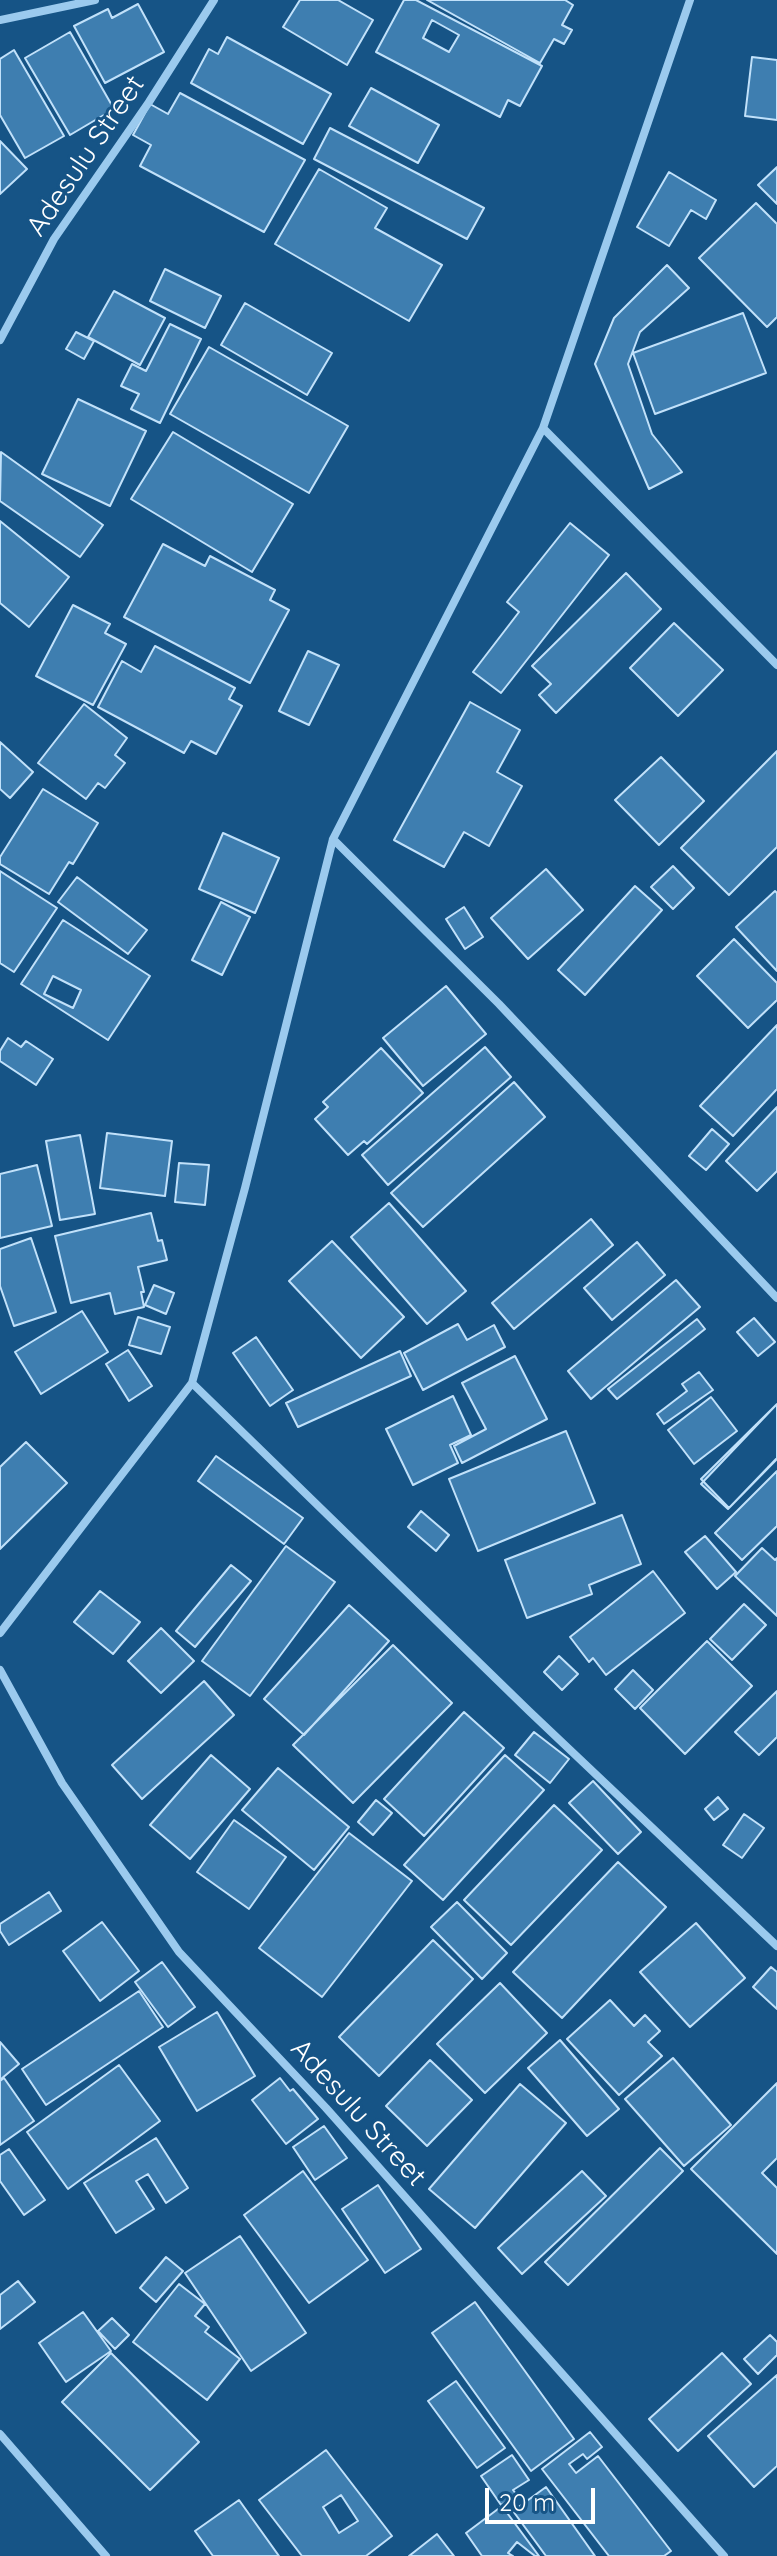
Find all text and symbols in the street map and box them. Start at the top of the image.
street label: Adesulu Street [20,69,152,243]
street label: Adesulu Street [283,2033,433,2193]
scale bar [489,2472,599,2522]
text: 20 m [499,2487,555,2517]

